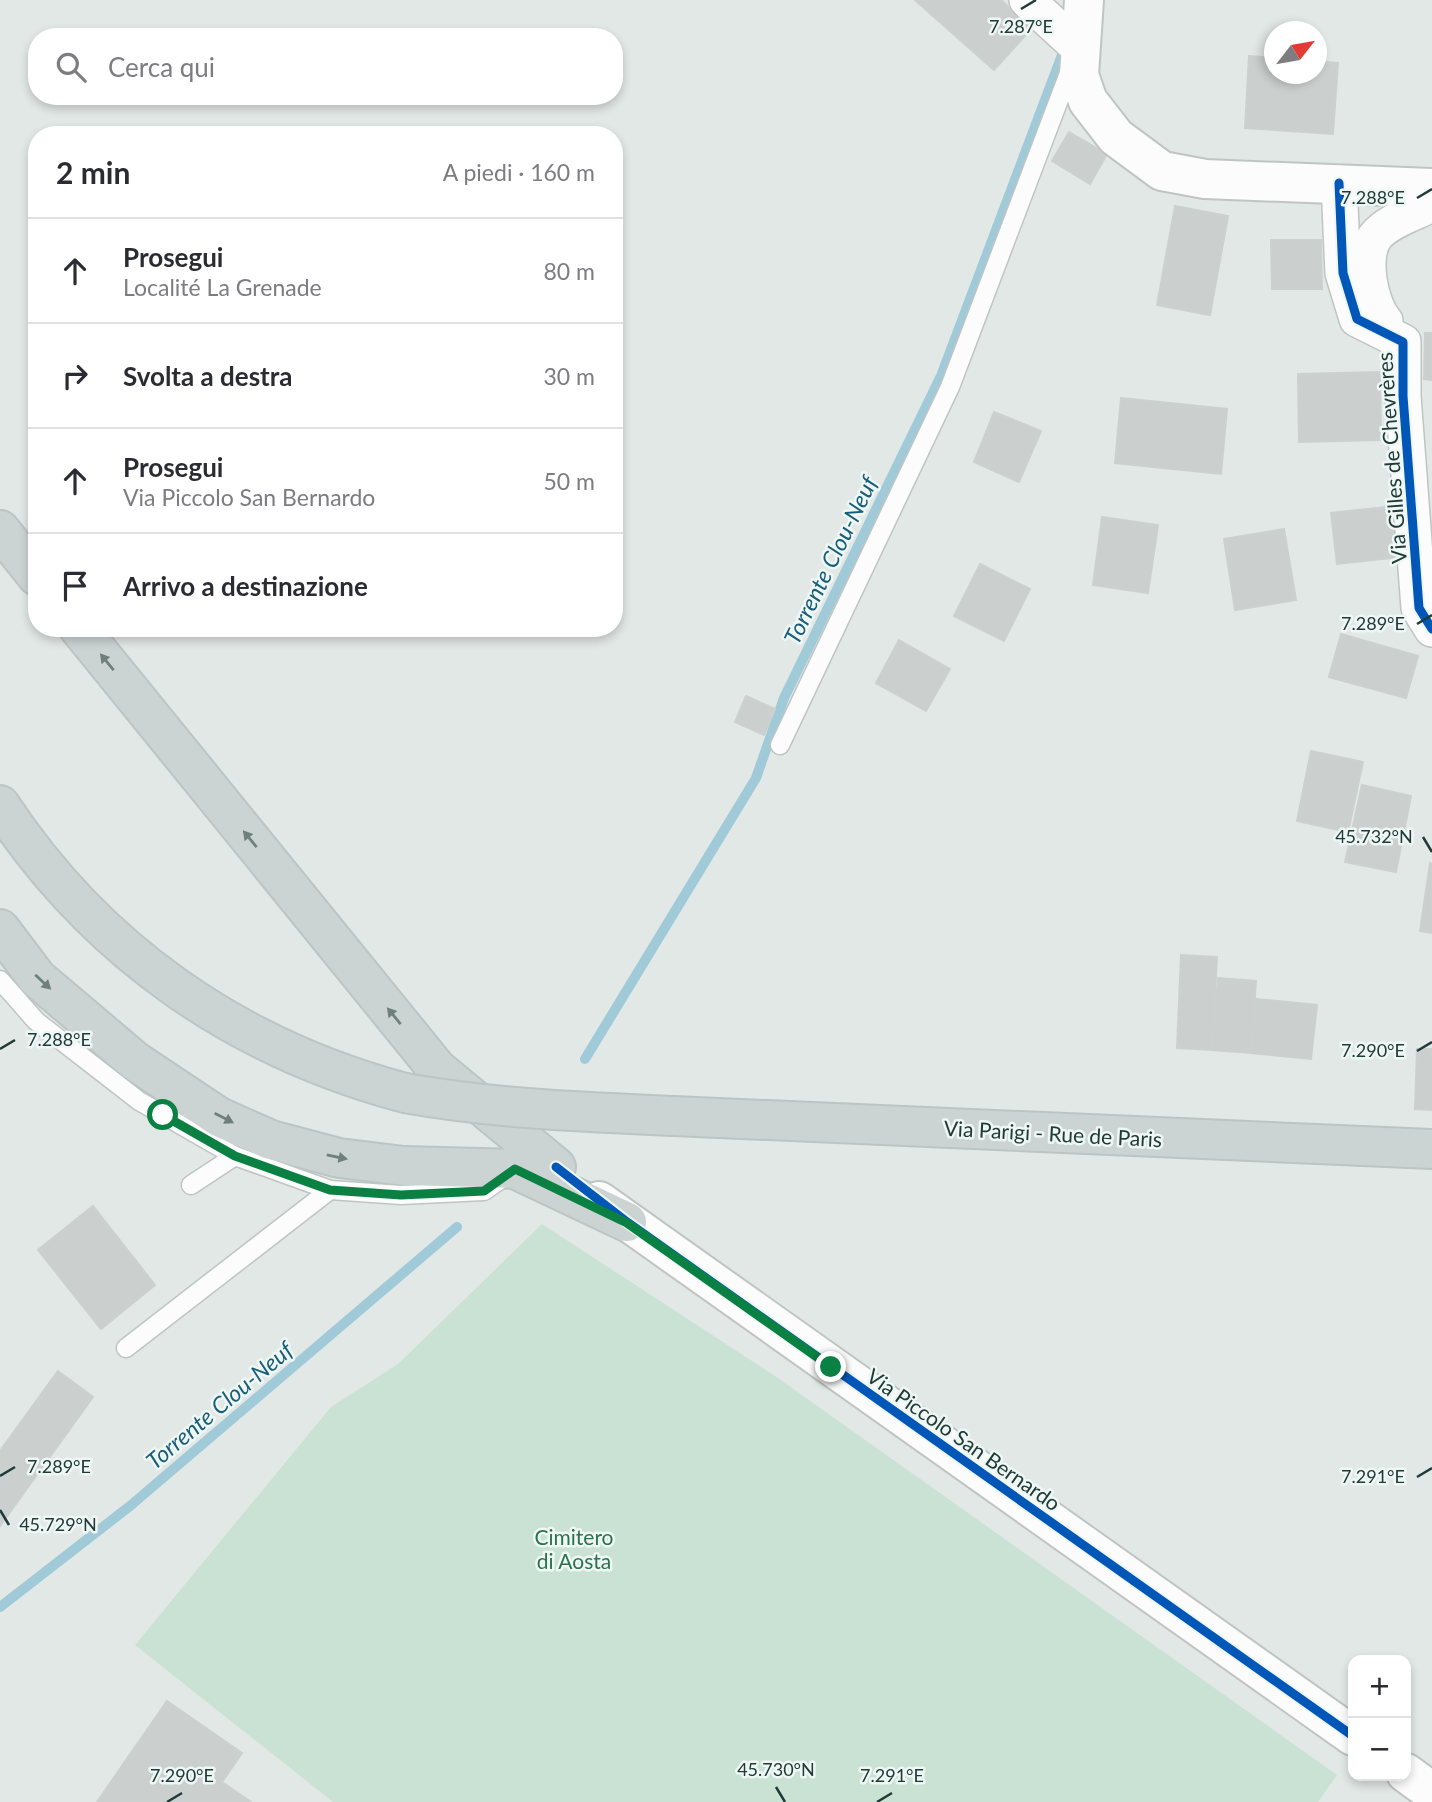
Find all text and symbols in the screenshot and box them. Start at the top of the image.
text: 7.287°E [989,15,1053,37]
north arrow [1264,21,1327,84]
search box [28,28,623,105]
icon: search [52,48,90,86]
text: Cerca qui [108,51,215,83]
text: 2 min [56,154,130,190]
text: A piedi · 160 m [443,158,595,186]
text: 7.288°E [1341,186,1405,208]
text: Prosegui [123,241,223,273]
icon: ahead [56,252,94,290]
text: 80 m [544,257,595,285]
text: Localité La Grenade [123,273,322,301]
street label: Via Gilles de Chevrères [1371,351,1411,565]
icon: right [56,357,94,395]
text: Svolta a destra [123,360,293,392]
text: 30 m [544,362,595,390]
text: Prosegui [123,451,223,483]
icon: ahead [56,462,94,500]
text: 50 m [544,467,595,495]
water label: Torrente Clou-Neuf [777,470,883,648]
text: Via Piccolo San Bernardo [123,483,375,511]
icon: arrive [56,567,94,605]
text: Arrivo a destinazione [123,570,368,602]
text: 7.289°E [1341,612,1405,634]
one-way arrow [100,654,115,671]
text: 45.732°N [1335,825,1413,847]
one-way arrow [243,830,258,848]
one-way arrow [34,973,51,989]
one-way arrow [386,1007,401,1025]
text: 7.288°E [27,1028,91,1050]
text: 7.290°E [1341,1039,1405,1061]
route start [147,1099,178,1130]
one-way arrow [214,1113,234,1124]
street label: Via Parigi - Rue de Paris [943,1115,1163,1151]
one-way arrow [326,1151,348,1162]
water label: Torrente Clou-Neuf [140,1334,299,1475]
route end [815,1351,846,1382]
street label: Via Piccolo San Bernardo [862,1363,1066,1515]
text: 7.289°E [27,1455,91,1477]
text: 7.291°E [1341,1465,1405,1487]
text: 45.729°N [19,1513,97,1535]
park label: Cimitero di Aosta [534,1524,614,1573]
map controls [1348,1655,1411,1781]
button: + [1348,1655,1411,1718]
button: − [1348,1718,1411,1781]
text: 45.730°N [737,1758,815,1780]
text: 7.290°E [150,1764,214,1786]
text: 7.291°E [860,1764,924,1786]

